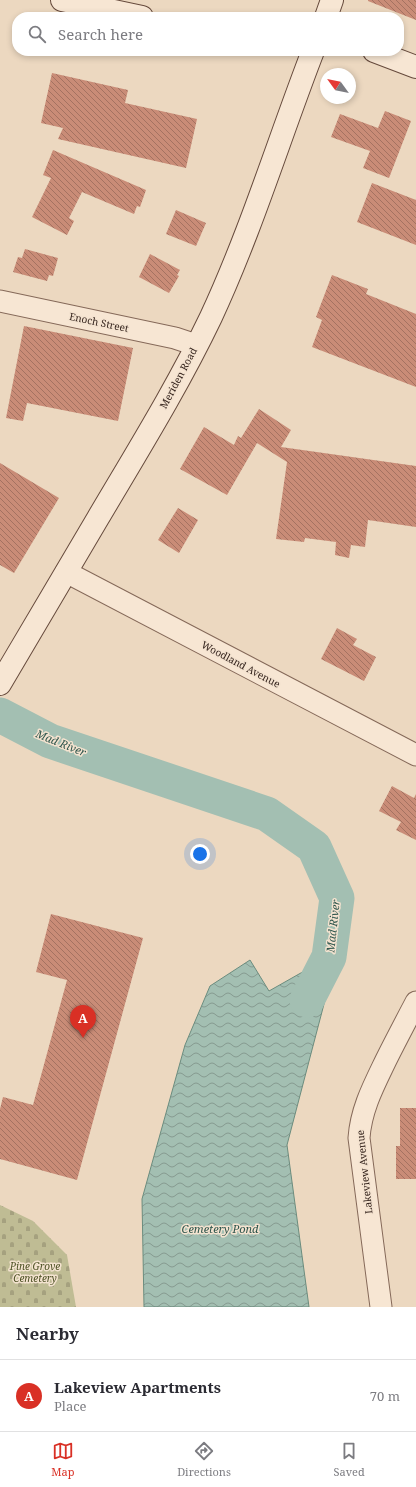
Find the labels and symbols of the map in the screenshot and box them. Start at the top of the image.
north arrow [320,68,356,104]
street label: Enoch Street [68,309,130,335]
street label: Meriden Road [156,345,200,411]
street label: Woodland Avenue [199,637,283,691]
water label: Mad River [33,725,89,760]
your location [190,844,210,864]
water label: Mad River [322,898,343,954]
pin: A [70,1005,96,1038]
street label: Lakeview Avenue [353,1129,375,1215]
water label: Cemetery Pond [182,1221,259,1236]
park label: Pine Grove Cemetery [9,1259,60,1285]

